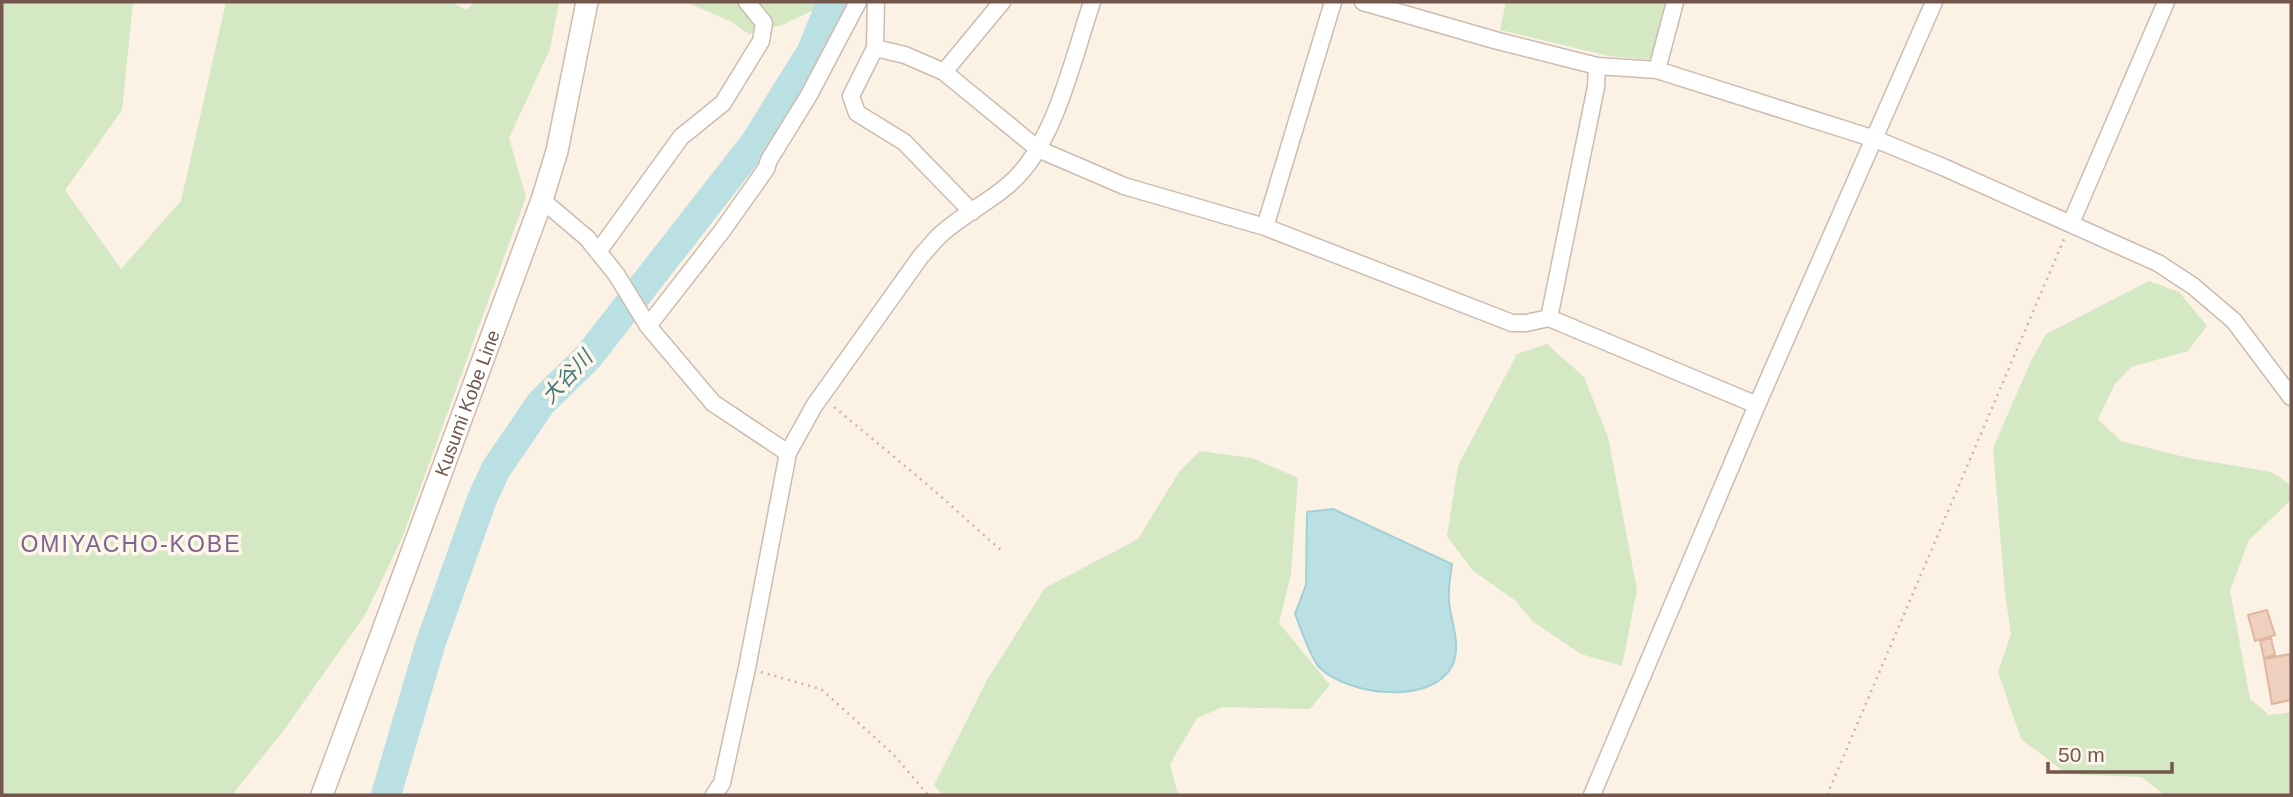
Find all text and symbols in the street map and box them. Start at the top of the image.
street label: Kusumi Kobe Line [431,327,504,479]
water label: 大谷川 [537,344,598,408]
district label: OMIYACHO-KOBE [20,531,242,557]
scale bar [2048,730,2172,774]
text: 50 m [2058,743,2105,766]

